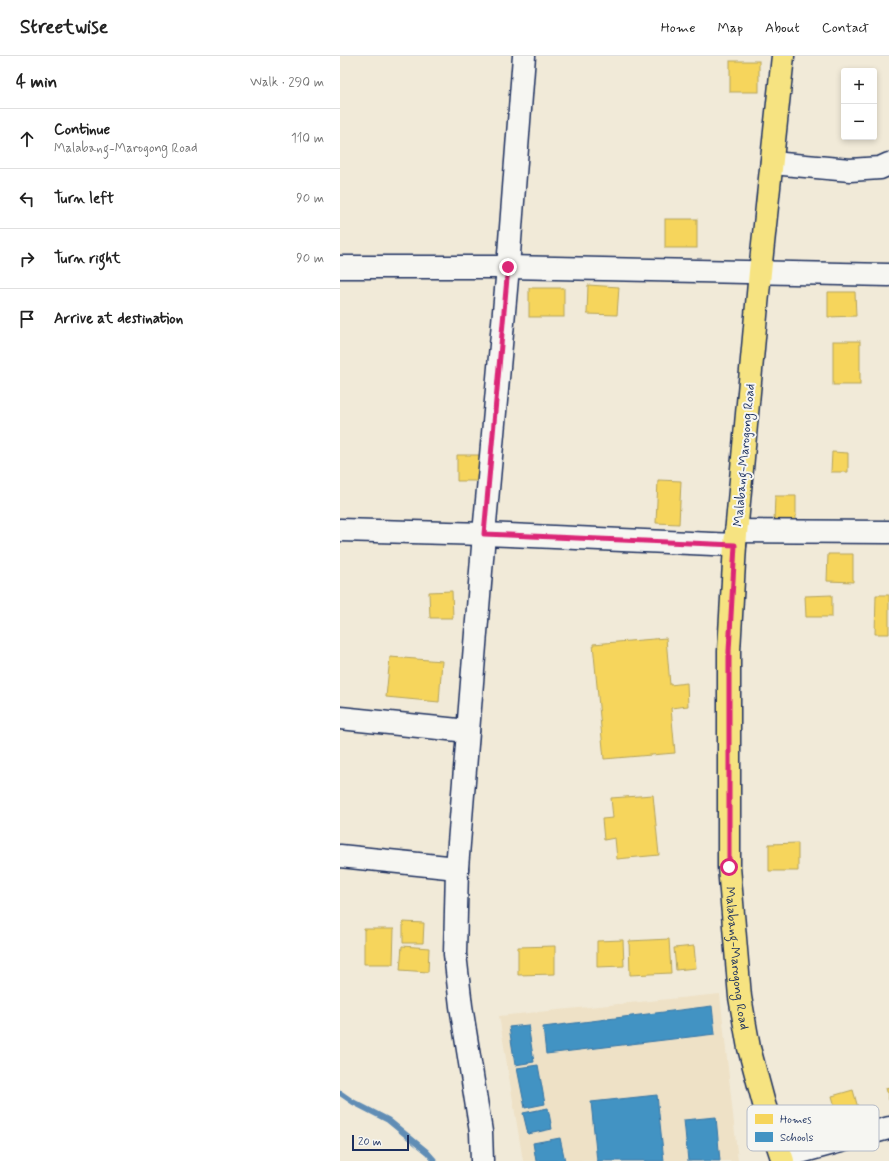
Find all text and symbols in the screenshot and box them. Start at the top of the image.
text: Streetwise [20,15,108,40]
text: Home [661,19,695,37]
text: Map [717,19,743,37]
text: About [765,19,800,37]
text: Contact [822,19,869,37]
map controls [841,68,877,140]
button: + [841,68,877,104]
text: 4 min [16,71,57,93]
text: Walk · 290 m [250,74,324,91]
button: − [841,104,877,140]
text: Continue [54,120,110,140]
icon: ahead [16,128,38,150]
text: 110 m [291,130,324,147]
text: Malabang-Marogong Road [54,140,198,157]
icon: left [16,188,38,210]
text: Turn left [54,189,114,209]
text: 90 m [296,190,324,207]
icon: right [16,248,38,270]
text: Turn right [54,249,121,269]
text: 90 m [296,250,324,267]
route end [499,258,517,276]
icon: arrive [16,308,38,330]
text: Arrive at destination [54,309,183,329]
street label: Malabang-Marogong Road [730,383,761,528]
route start [720,858,738,876]
street label: Malabang-Marogong Road [721,886,753,1031]
legend [747,1105,879,1151]
text: Homes [780,1113,812,1127]
text: Schools [780,1131,814,1145]
scale bar [352,1133,409,1152]
text: 20 m [358,1135,381,1149]

